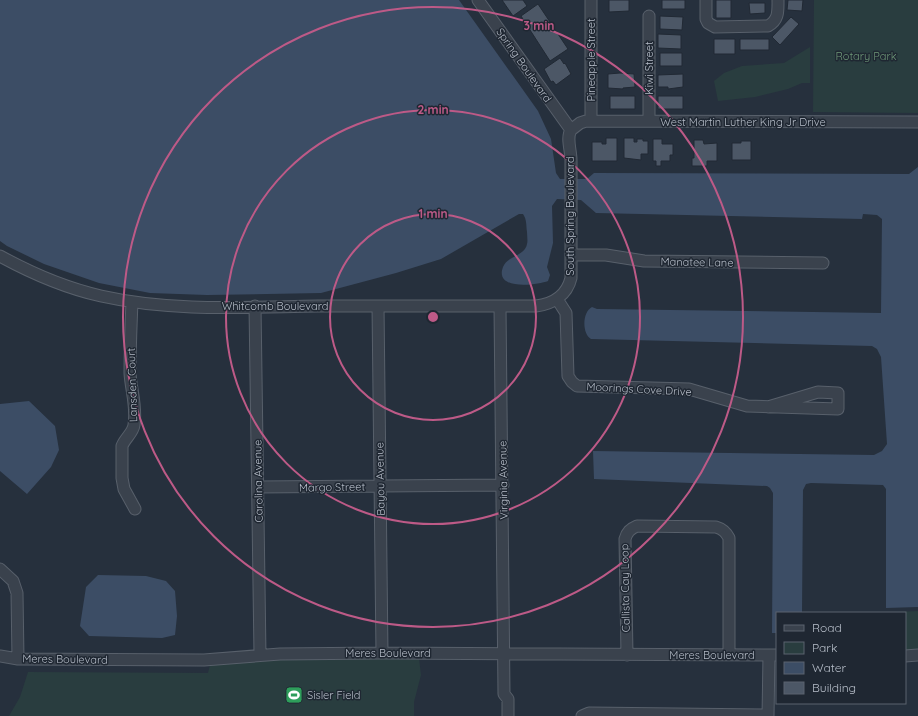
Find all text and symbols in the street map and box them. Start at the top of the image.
text: 3 min [524,18,554,33]
street label: Pineapple Street [584,18,598,102]
street label: Spring Boulevard [493,25,555,105]
street label: Kiwi Street [642,41,656,95]
park label: Rotary Park [835,49,897,63]
text: 2 min [417,102,449,117]
street label: West Martin Luther King Jr Drive [660,115,826,129]
street label: South Spring Boulevard [563,156,577,276]
text: 1 min [418,206,448,221]
street label: Manatee Lane [660,254,734,270]
street label: Whitcomb Boulevard [222,299,328,313]
centre of rings [426,310,440,324]
street label: Lansden Court [124,347,140,422]
street label: Moorings Cove Drive [586,379,692,399]
street label: Carolina Avenue [250,439,266,523]
street label: Virginia Avenue [495,440,511,520]
street label: Bayou Avenue [372,442,388,516]
street label: Margo Street [299,479,365,495]
street label: Callista Cay Loop [617,543,633,632]
legend [776,612,906,704]
text: Road [812,620,842,635]
text: Park [812,640,837,655]
street label: Meres Boulevard [345,646,431,660]
street label: Meres Boulevard [669,648,755,662]
street label: Meres Boulevard [22,651,108,667]
text: Water [812,660,847,675]
text: Building [812,680,856,695]
sports icon: Sisler Field [284,685,304,705]
place label: Sisler Field [307,688,360,702]

